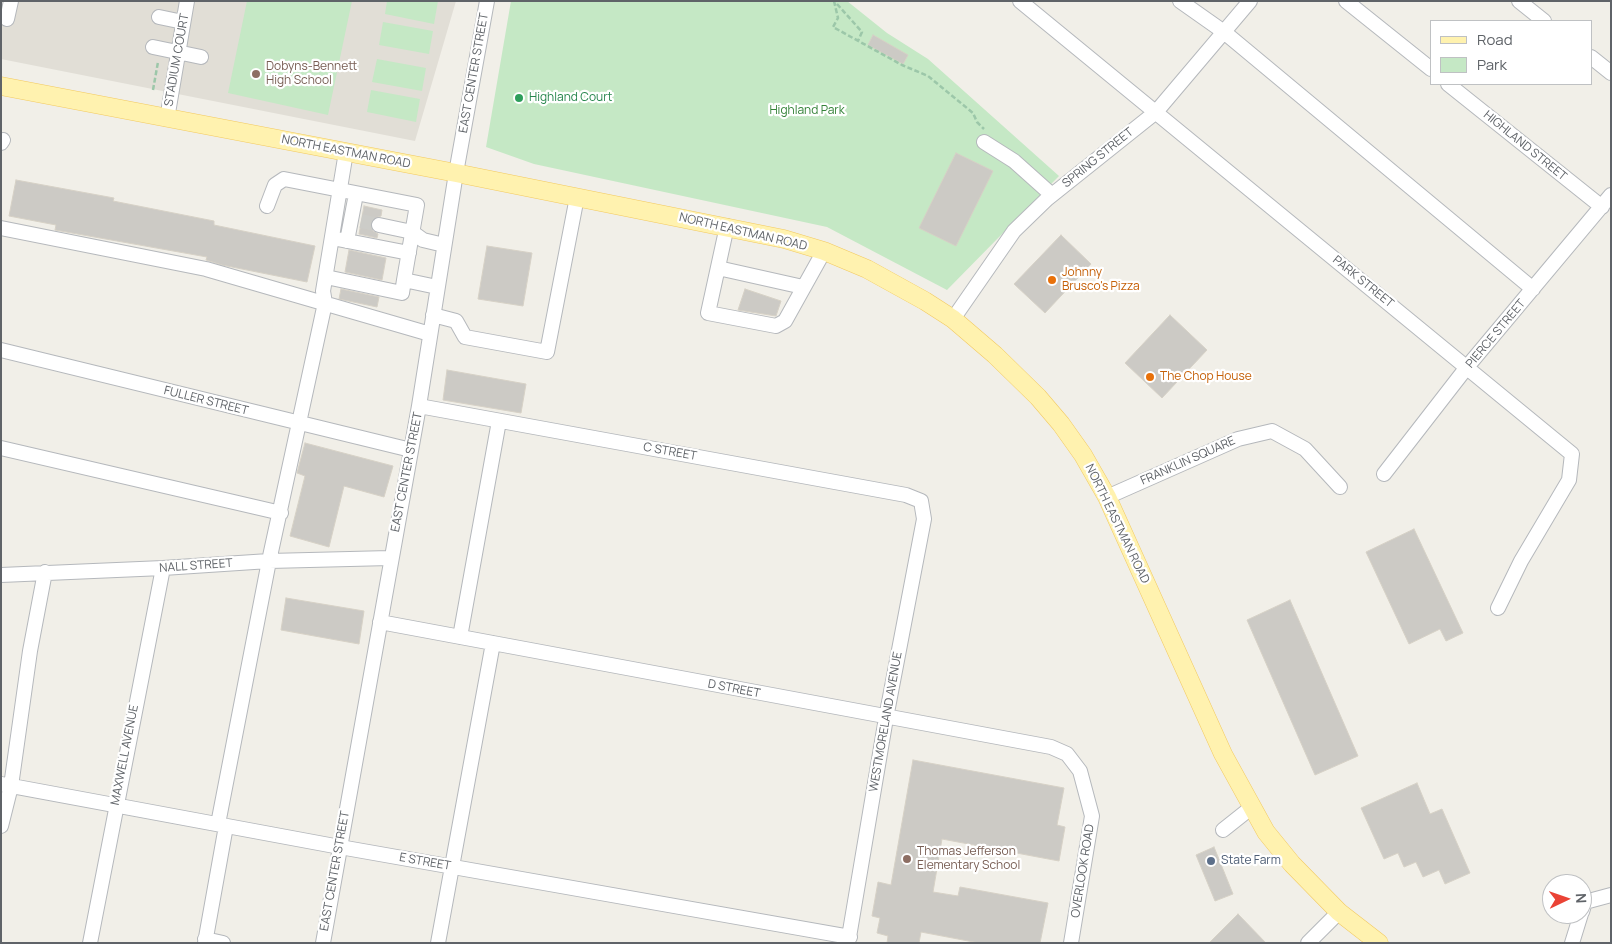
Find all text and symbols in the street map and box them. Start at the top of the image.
street label: STADIUM COURT [162,12,192,108]
street label: EAST CENTER STREET [456,12,492,134]
legend [1430,20,1592,85]
text: Road [1477,29,1513,50]
text: Park [1477,54,1507,75]
place label: Dobyns-Bennett High School [266,60,357,88]
marker: Dobyns-Bennett High School [250,68,262,80]
place label: Highland Court [529,91,612,105]
marker: Highland Court [513,92,525,104]
park label: Highland Park [769,104,845,118]
street label: HIGHLAND STREET [1480,108,1570,184]
street label: SPRING STREET [1060,125,1136,191]
street label: NORTH EASTMAN ROAD [280,132,412,172]
street label: NORTH EASTMAN ROAD [678,210,808,254]
street label: PARK STREET [1330,253,1396,311]
place label: Johnny Brusco's Pizza [1062,266,1140,294]
marker: Johnny Brusco's Pizza [1046,274,1058,286]
street label: PIERCE STREET [1463,297,1529,371]
place label: The Chop House [1160,370,1252,384]
marker: The Chop House [1144,371,1156,383]
street label: FULLER STREET [162,384,250,418]
street label: EAST CENTER STREET [388,411,426,533]
street label: FRANKLIN SQUARE [1138,434,1238,488]
street label: C STREET [642,440,698,464]
street label: NORTH EASTMAN ROAD [1082,462,1152,586]
street label: NALL STREET [159,556,233,576]
street label: WESTMORELAND AVENUE [867,651,905,793]
street label: D STREET [706,677,762,701]
street label: MAXWELL AVENUE [108,704,142,806]
street label: EAST CENTER STREET [317,810,353,932]
street label: OVERLOOK ROAD [1069,823,1097,919]
place label: Thomas Jefferson Elementary School [917,845,1020,873]
street label: E STREET [398,850,452,874]
marker: Thomas Jefferson Elementary School [901,853,913,865]
place label: State Farm [1221,854,1281,868]
marker: State Farm [1205,855,1217,867]
north arrow [1542,874,1592,924]
text: N [1572,893,1591,904]

